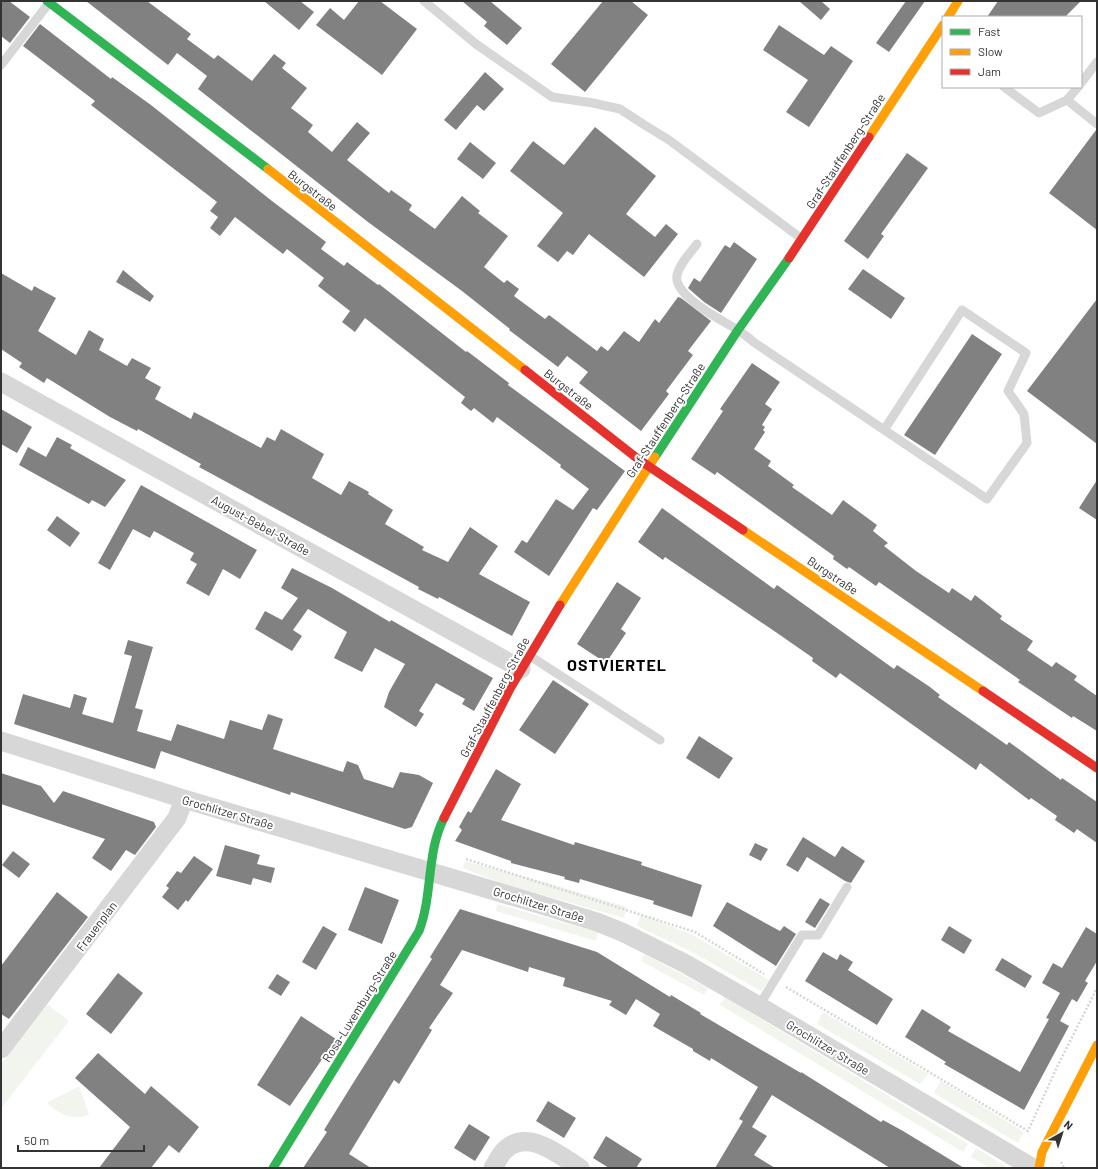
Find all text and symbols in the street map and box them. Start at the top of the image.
legend [942,16,1082,88]
text: Fast [978,24,1001,38]
text: Slow [978,44,1003,58]
text: Jam [978,64,1001,78]
street label: Graf-Stauffenberg-Straße [803,91,887,211]
street label: Burgstraße [286,167,340,213]
street label: Graf-Stauffenberg-Straße [623,360,707,480]
street label: Burgstraße [542,366,596,412]
street label: August-Bebel-Straße [209,492,313,558]
street label: Burgstraße [805,553,861,597]
street label: Graf-Stauffenberg-Straße [456,634,532,760]
district label: OSTVIERTEL [567,655,667,674]
street label: Grochlitzer Straße [181,792,275,832]
street label: Grochlitzer Straße [492,883,586,925]
street label: Frauenplan [73,898,119,954]
street label: Rosa-Luxemburg-Straße [319,948,399,1064]
street label: Grochlitzer Straße [784,1017,872,1077]
north arrow [1042,1113,1082,1153]
text: N [1062,1117,1076,1132]
scale bar [18,1127,144,1153]
text: 50 m [24,1133,49,1147]

